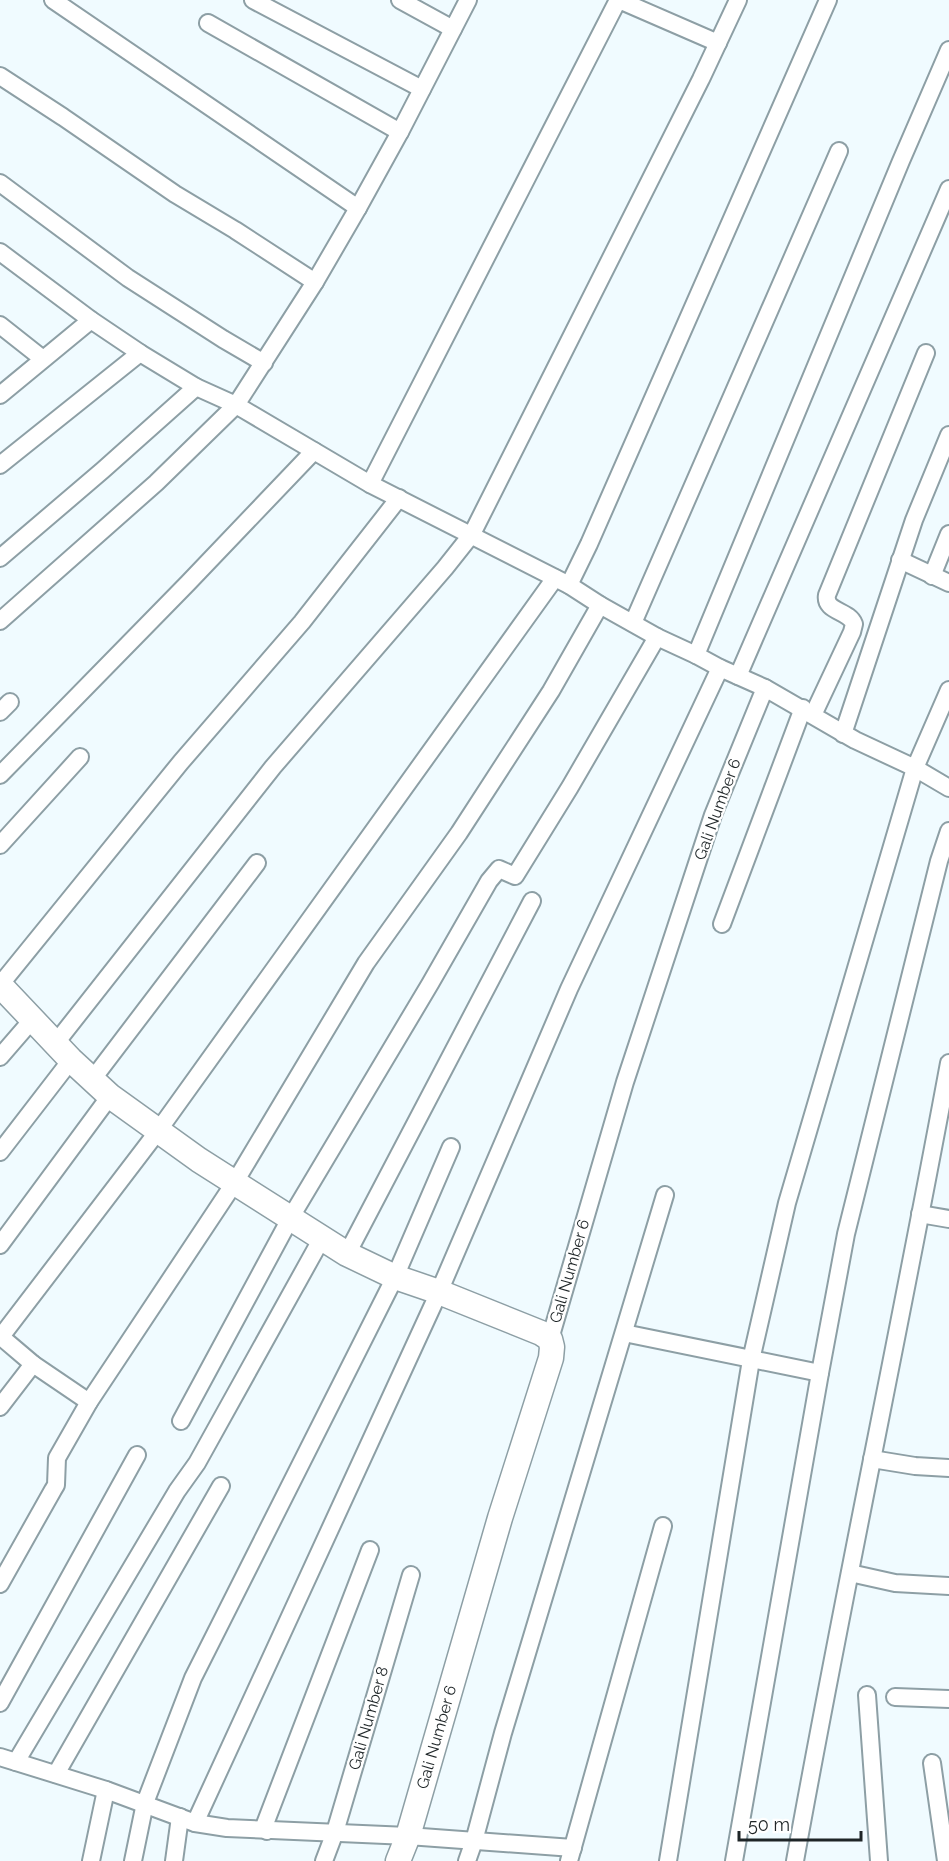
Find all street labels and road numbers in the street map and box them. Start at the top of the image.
street label: Gali Number 6 [690,756,745,863]
street label: Gali Number 6 [546,1217,593,1325]
street label: Gali Number 8 [345,1664,392,1772]
street label: Gali Number 6 [413,1683,460,1791]

